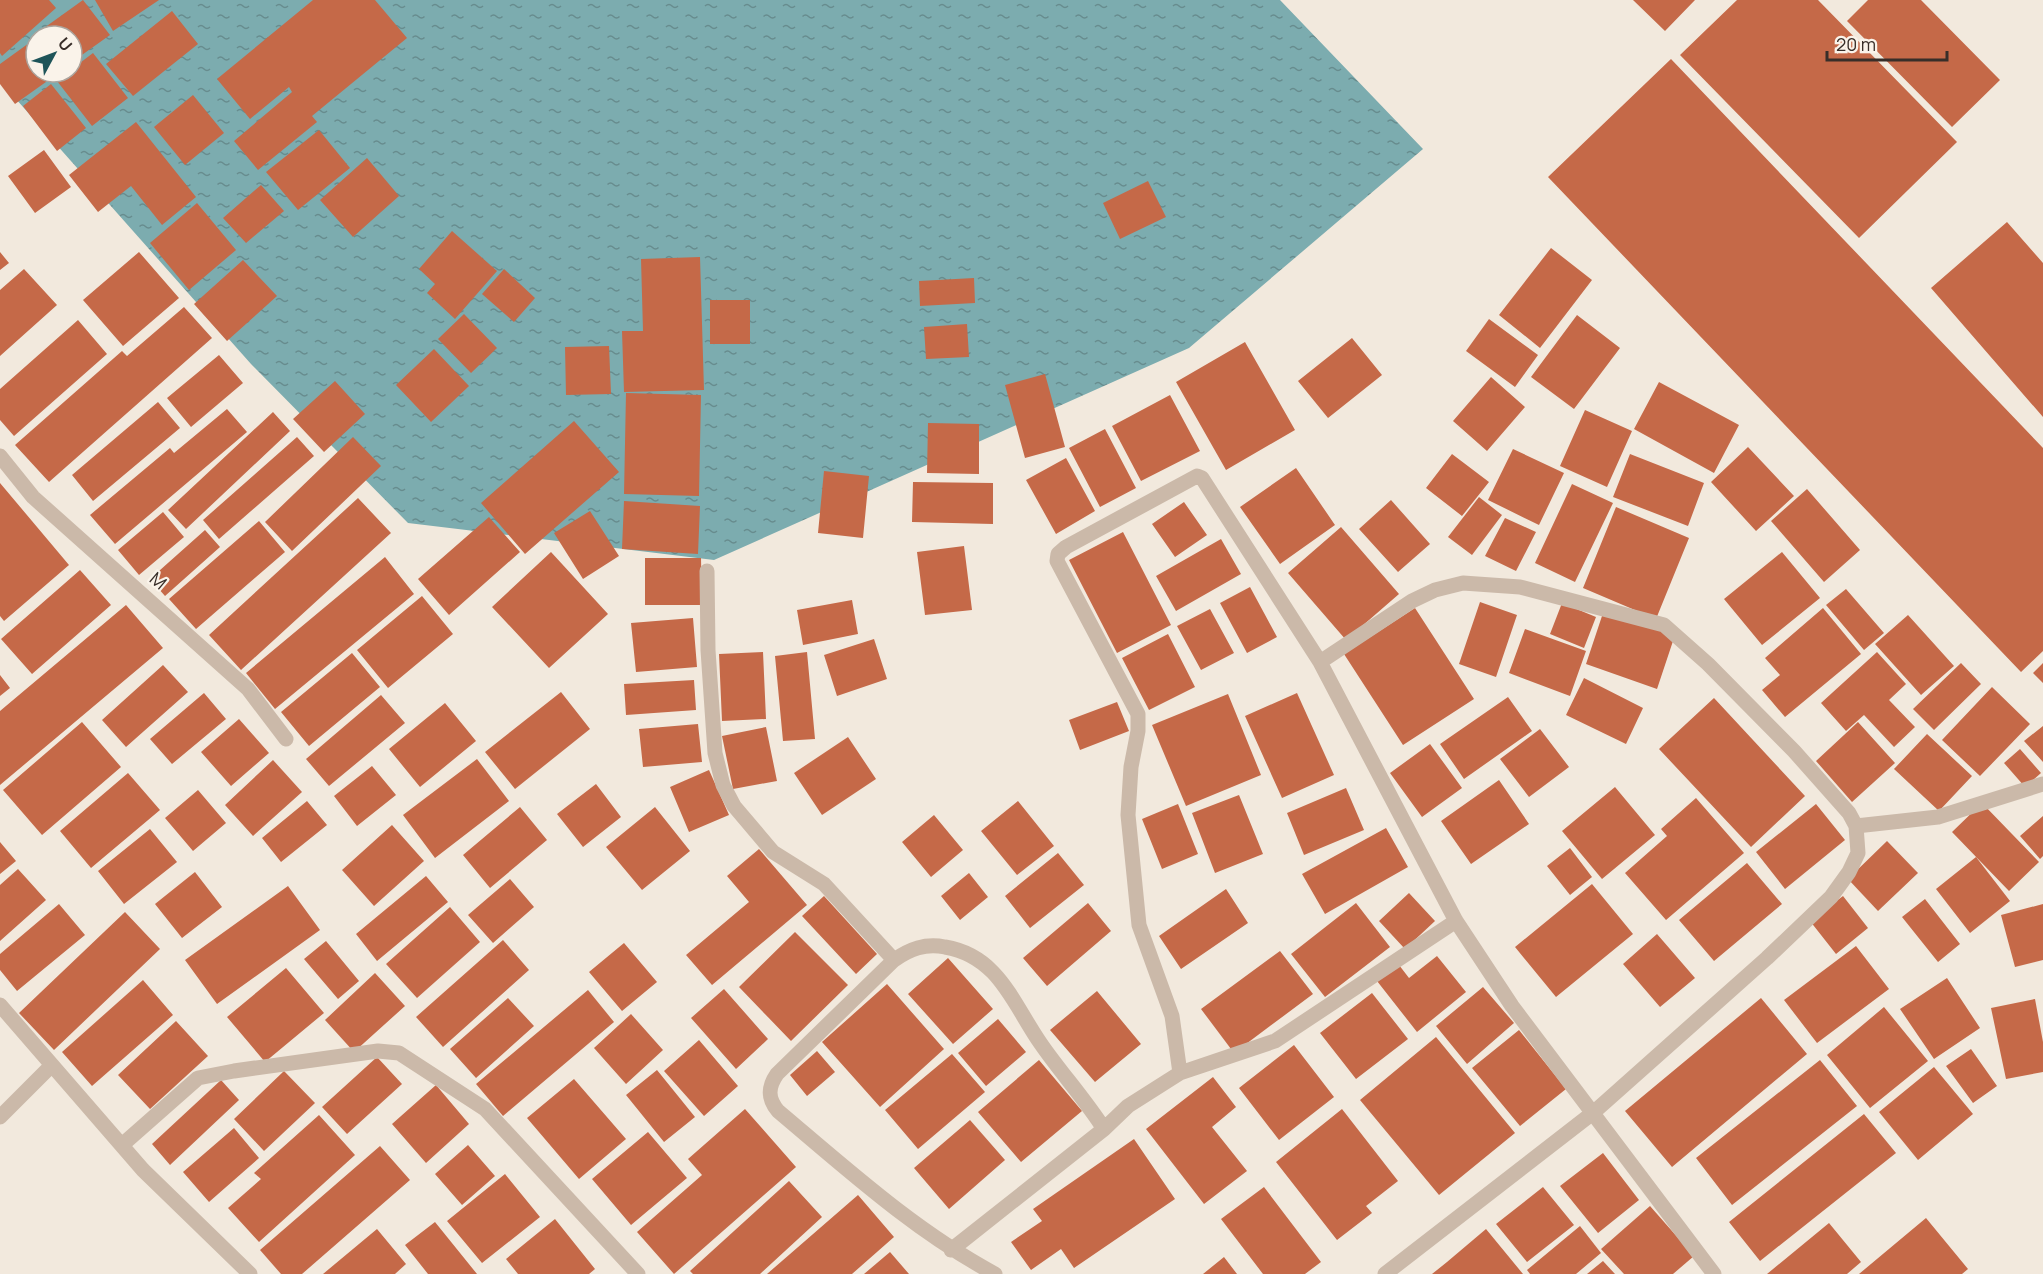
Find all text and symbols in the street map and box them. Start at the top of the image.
north arrow [24,24,84,84]
scale bar [1827,24,1947,62]
text: 20 m [1836,32,1876,56]
text: U [53,33,77,56]
street label: M [145,566,172,594]

